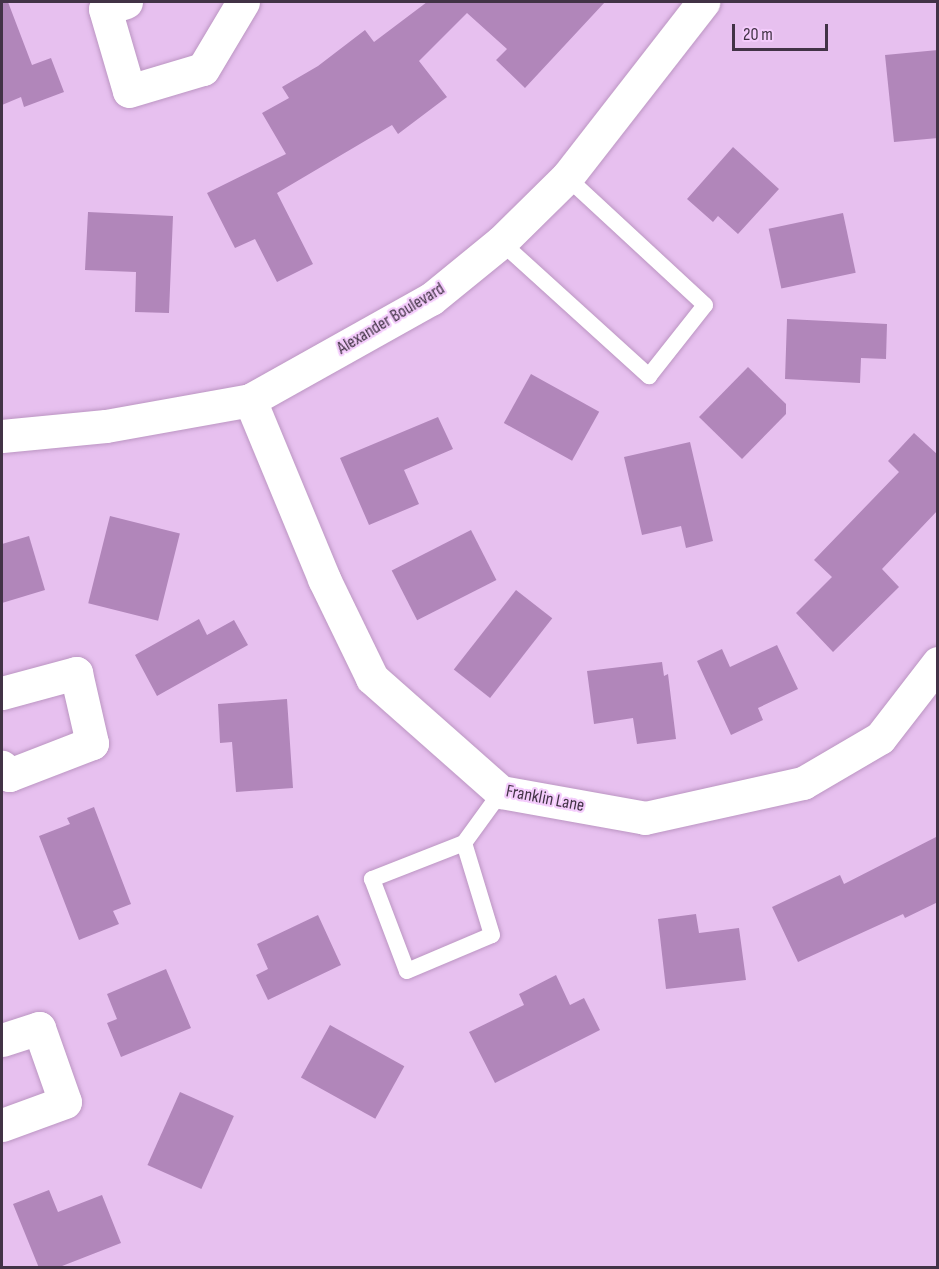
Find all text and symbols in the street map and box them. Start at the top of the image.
scale bar [735,12,831,50]
text: 20 m [743,24,773,45]
street label: Alexander Boulevard [333,278,449,360]
street label: Franklin Lane [504,781,586,817]

